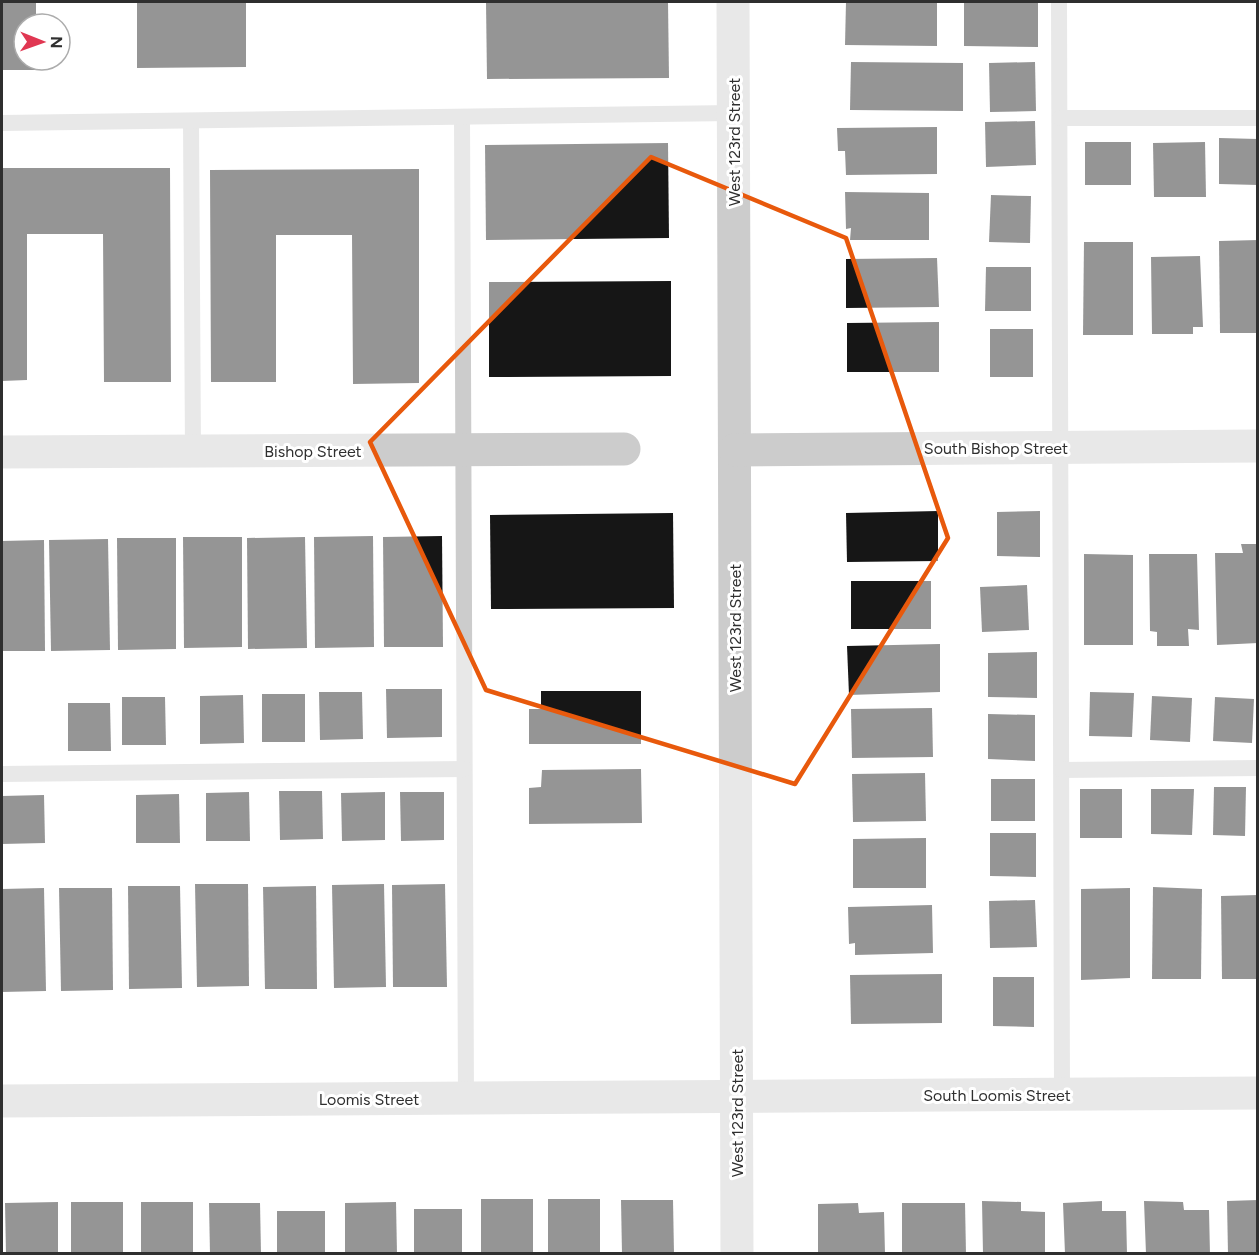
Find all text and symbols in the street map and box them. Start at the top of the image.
north arrow [12,12,72,72]
text: N [47,36,66,49]
street label: West 123rd Street [725,78,744,206]
street label: South Bishop Street [924,439,1068,458]
street label: Bishop Street [264,442,362,461]
street label: West 123rd Street [726,564,745,692]
street label: West 123rd Street [728,1049,747,1177]
street label: South Loomis Street [923,1086,1071,1105]
street label: Loomis Street [319,1090,419,1109]

